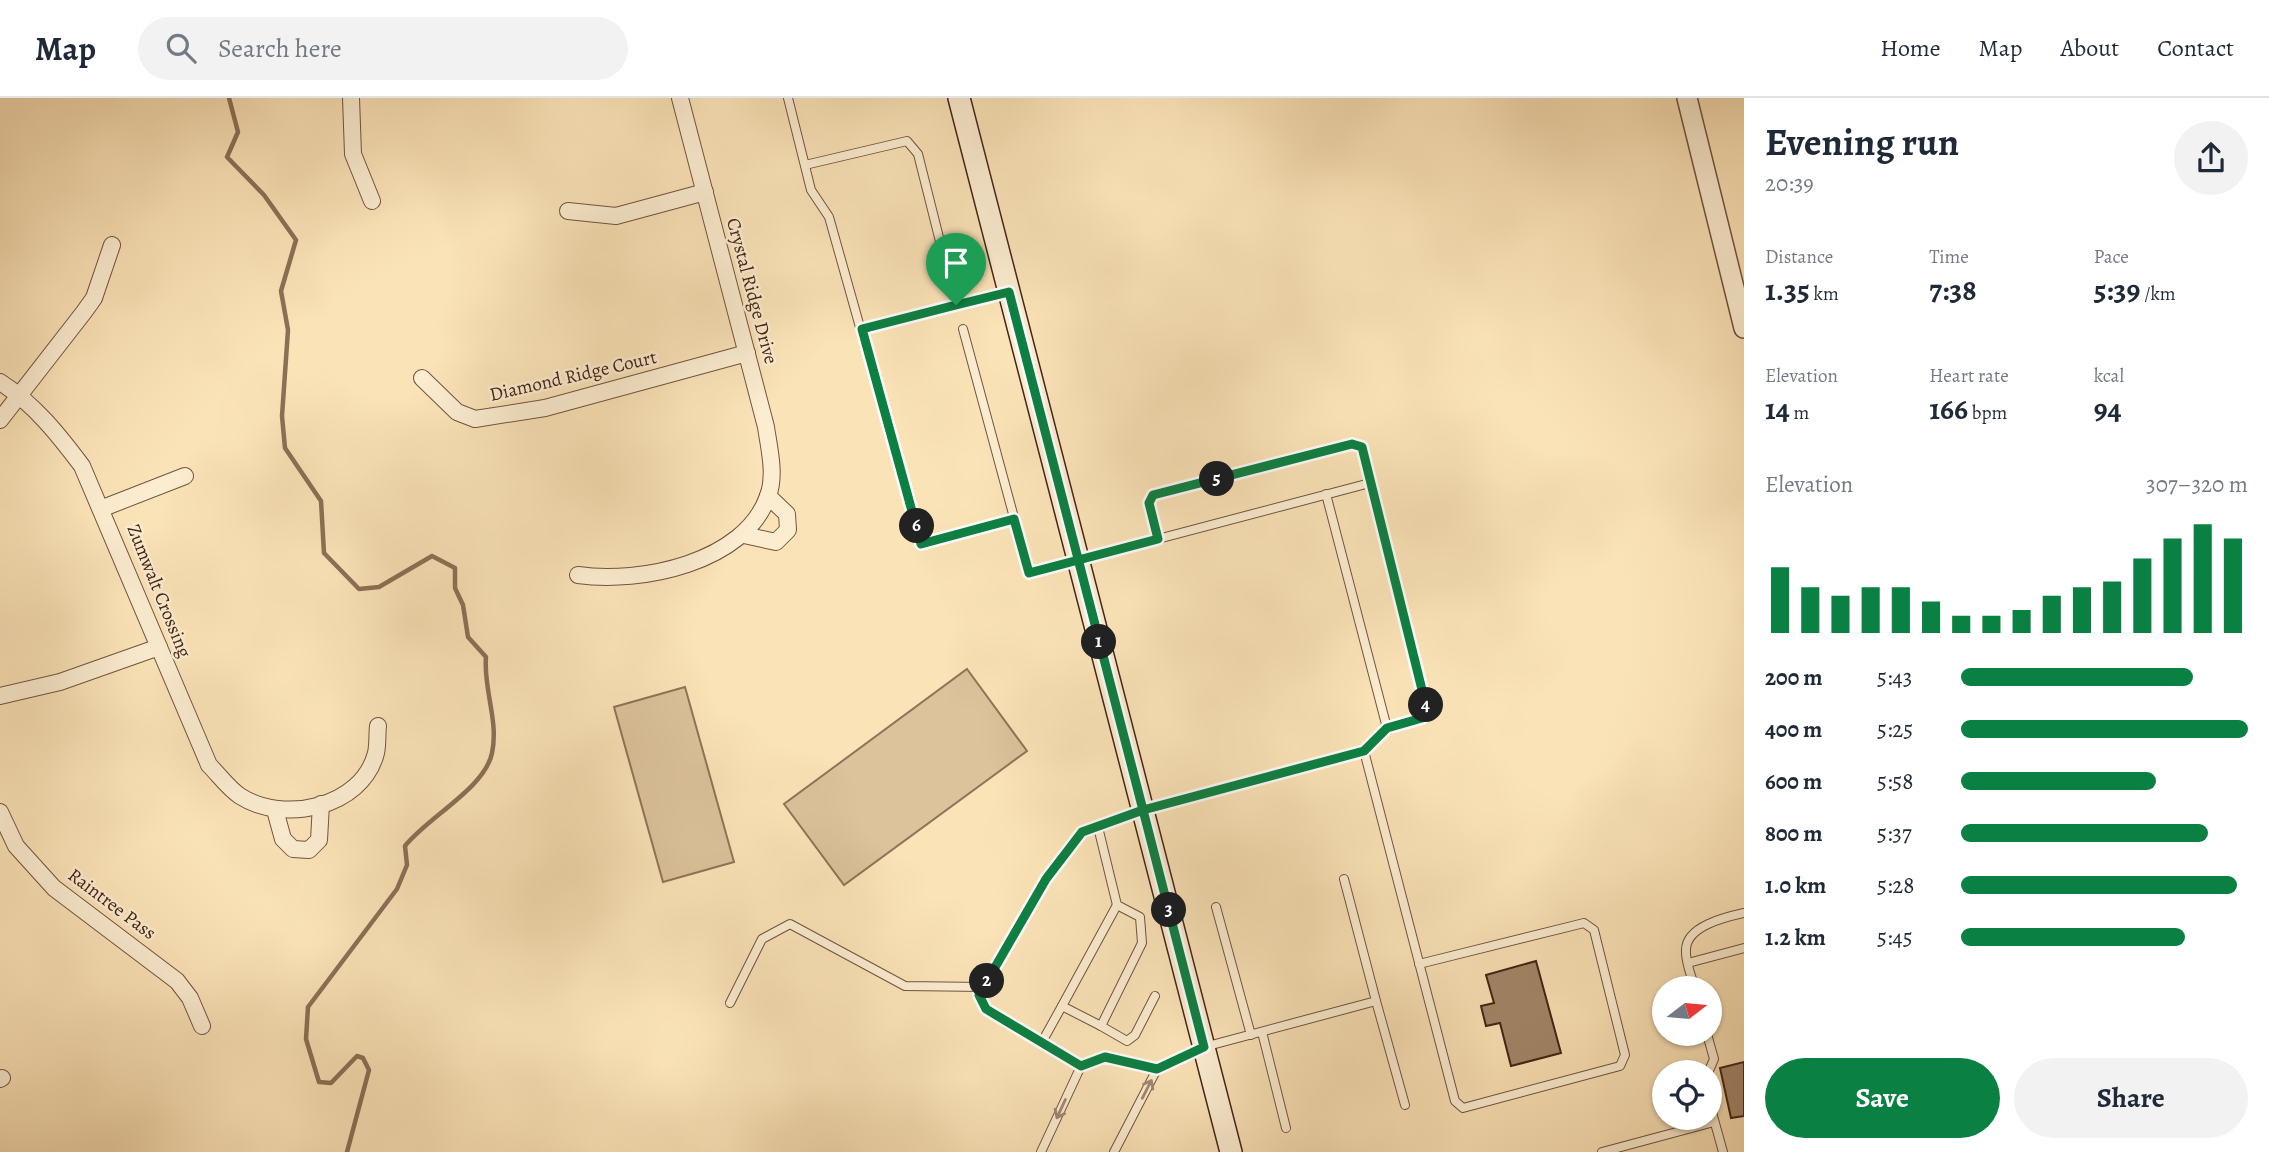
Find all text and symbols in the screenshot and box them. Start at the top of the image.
search box [138,17,628,80]
text: Map [35,26,96,71]
icon: search [162,29,200,67]
text: Search here [218,31,342,66]
text: Home [1880,32,1941,64]
text: Map [1979,32,2023,64]
text: About [2061,32,2119,64]
text: Contact [2157,32,2234,64]
text: Evening run [1765,116,1959,168]
button: share [2174,121,2248,195]
text: 20:39 [1765,168,1814,199]
street label: Crystal Ridge Drive [720,215,784,367]
pin [926,233,986,305]
icon: arrive [937,244,975,282]
text: Distance [1765,244,1833,270]
text: Time [1929,244,1969,270]
text: Pace [2094,244,2129,270]
text: 1.35 [1765,270,1810,310]
text: 7:38 [1929,270,1977,310]
text: 5:39 [2094,270,2140,310]
text: km [1810,281,1839,307]
text: /km [2140,281,2176,307]
street label: Diamond Ridge Court [487,344,659,408]
text: Elevation [1765,363,1838,389]
text: Heart rate [1929,363,2009,389]
text: kcal [2094,363,2124,389]
text: 14 [1765,389,1790,429]
text: 166 [1929,389,1968,429]
text: 94 [2094,389,2122,429]
text: m [1790,400,1809,426]
text: bpm [1968,400,2007,426]
pin: 5 [1200,462,1234,496]
text: 5 [1212,465,1221,491]
text: Elevation [1765,469,1853,500]
text: 307–320 m [2146,469,2248,500]
pin: 6 [900,508,934,544]
text: 6 [912,512,921,538]
street label: Zumwalt Crossing [120,520,198,662]
pin: 1 [1082,624,1116,660]
text: 1 [1095,628,1102,654]
text: 200 m [1765,662,1823,693]
text: 5:43 [1877,662,1912,693]
pin: 4 [1408,688,1444,722]
text: 4 [1421,691,1430,717]
text: 400 m [1765,714,1822,745]
text: 5:25 [1877,714,1913,745]
text: 600 m [1765,766,1822,797]
text: 5:58 [1877,766,1913,797]
text: 800 m [1765,818,1822,849]
text: 5:37 [1877,818,1912,849]
street label: Raintree Pass [63,862,161,946]
text: 1.0 km [1765,870,1826,901]
text: 5:28 [1877,870,1914,901]
pin: 3 [1152,892,1186,928]
text: 3 [1164,896,1173,922]
text: 1.2 km [1765,922,1826,953]
text: 5:45 [1877,922,1913,953]
pin: 2 [970,964,1004,998]
text: 2 [982,967,991,993]
north arrow [1652,976,1722,1046]
map controls [1652,976,1722,1130]
button: Save [1765,1058,2000,1138]
button: Share [2014,1058,2248,1138]
button: locate [1652,1060,1722,1130]
one-way arrow [1140,1079,1154,1099]
one-way arrow [1054,1098,1067,1119]

